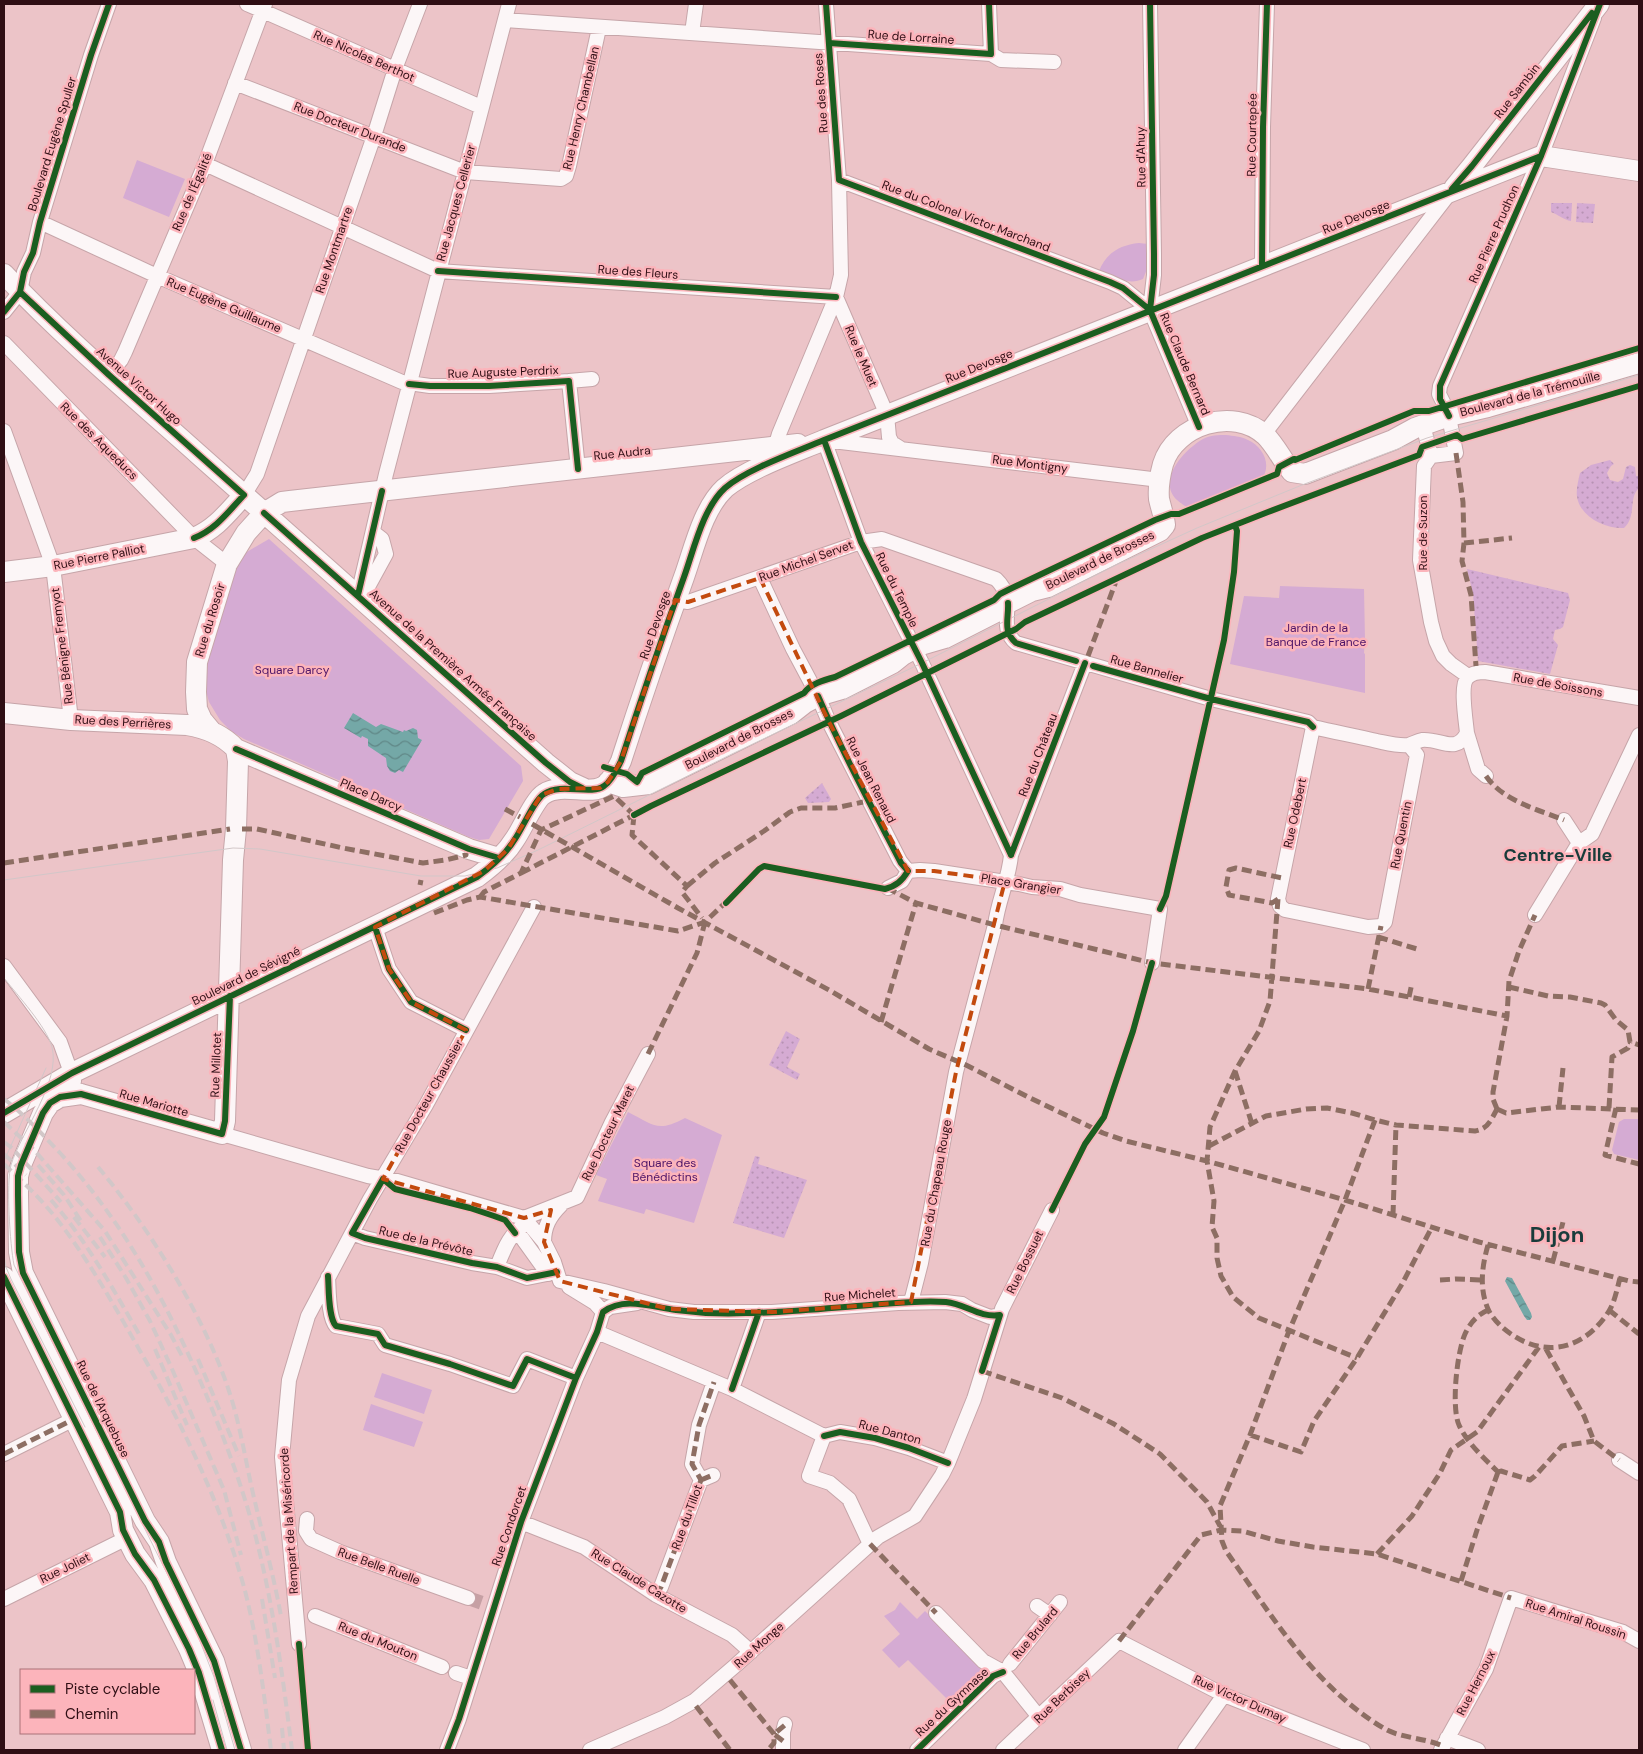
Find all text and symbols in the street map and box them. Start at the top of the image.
street label: Rue Nicolas Berthot [311,26,417,86]
street label: Rue de Lorraine [867,26,955,48]
street label: Rue Henry Chambellan [559,45,603,171]
street label: Rue des Roses [810,52,832,134]
street label: Rue Sambin [1491,60,1544,122]
street label: Boulevard Eugène Spuller [24,74,80,213]
street label: Rue Courtepée [1243,93,1261,177]
street label: Rue Docteur Durande [291,98,409,156]
street label: Rue d'Ahuy [1132,126,1150,188]
street label: Rue Jacques Cellerier [433,142,479,263]
street label: Rue de l'Égalité [168,150,216,233]
street label: Rue du Colonel Victor Marchand [880,176,1052,256]
street label: Rue Pierre Prudhon [1465,182,1523,286]
street label: Rue Devosge [1320,196,1392,238]
street label: Rue Montmartre [312,205,356,295]
street label: Rue des Fleurs [597,261,679,283]
street label: Rue Eugène Guillaume [164,274,284,336]
street label: Rue Claude Bernard [1156,310,1214,418]
street label: Rue le Muet [841,323,881,389]
street label: Avenue Victor Hugo [93,343,185,429]
street label: Rue Devosge [943,345,1015,387]
street label: Rue Auguste Perdrix [447,362,559,382]
street label: Boulevard de la Trémouille [1458,368,1602,420]
street label: Rue des Aqueducs [57,399,141,483]
street label: Rue Audra [593,442,651,464]
street label: Rue Montigny [991,451,1069,477]
street label: Rue de Suzon [1415,495,1431,570]
street label: Boulevard de Brosses [1043,527,1157,593]
street label: Rue Michel Servet [757,536,856,585]
street label: Rue Pierre Palliot [52,540,146,574]
street label: Rue du Temple [872,550,922,630]
street label: Rue du Rosoir [191,581,229,659]
street label: Avenue de la Première Armée Française [366,586,540,745]
street label: Rue Bénigne Fremyot [47,587,77,705]
street label: Rue Devosge [636,589,674,661]
park label: Jardin de la Banque de France [1266,620,1366,650]
street label: Rue Bannelier [1109,651,1186,687]
park label: Square Darcy [255,662,330,678]
street label: Rue de Soissons [1512,669,1604,701]
street label: Boulevard de Brosses [682,705,796,773]
street label: Rue des Perrières [74,711,172,733]
street label: Rue du Château [1015,711,1061,799]
street label: Rue Jean Renaud [842,734,900,826]
street label: Place Darcy [338,775,405,815]
street label: Rue Odebert [1280,776,1310,849]
street label: Rue Quentin [1387,800,1415,870]
district label: Centre-Ville [1504,843,1613,867]
street label: Place Grangier [980,870,1063,898]
street label: Boulevard de Sévigné [189,943,303,1009]
street label: Rue Millotet [207,1032,225,1098]
street label: Rue Docteur Chaussier [391,1036,467,1155]
street label: Rue Docteur Maret [578,1082,638,1183]
street label: Rue Mariotte [118,1086,190,1121]
street label: Rue du Chapeau Rouge [917,1118,955,1248]
park label: Square des Bénédictins [632,1155,698,1185]
district label: Dijon [1530,1220,1584,1249]
street label: Rue de la Prévôte [377,1222,475,1260]
street label: Rue Bossuet [1003,1227,1047,1296]
street label: Rue Michelet [824,1285,897,1305]
street label: Rue de l'Arquebuse [73,1358,134,1460]
street label: Rue Danton [857,1416,923,1448]
street label: Rempart de la Miséricorde [276,1447,302,1595]
street label: Rue du Tillot [668,1482,706,1552]
street label: Rue Condorcet [488,1484,530,1568]
street label: Rue Belle Ruelle [336,1544,423,1588]
street label: Rue Claude Cazotte [588,1545,690,1617]
street label: Rue Joliet [37,1549,93,1587]
street label: Rue Amiral Roussin [1524,1595,1628,1643]
street label: Rue Brulard [1008,1604,1062,1662]
street label: Rue du Mouton [336,1618,420,1664]
street label: Rue Monge [731,1618,787,1671]
street label: Rue Hernoux [1453,1648,1499,1718]
street label: Rue du Gymnase [912,1664,992,1740]
street label: Rue Berbisey [1030,1665,1094,1727]
legend [20,1669,195,1734]
street label: Rue Victor Dumay [1191,1671,1289,1727]
text: Piste cyclable [65,1679,160,1699]
text: Chemin [65,1704,118,1724]

